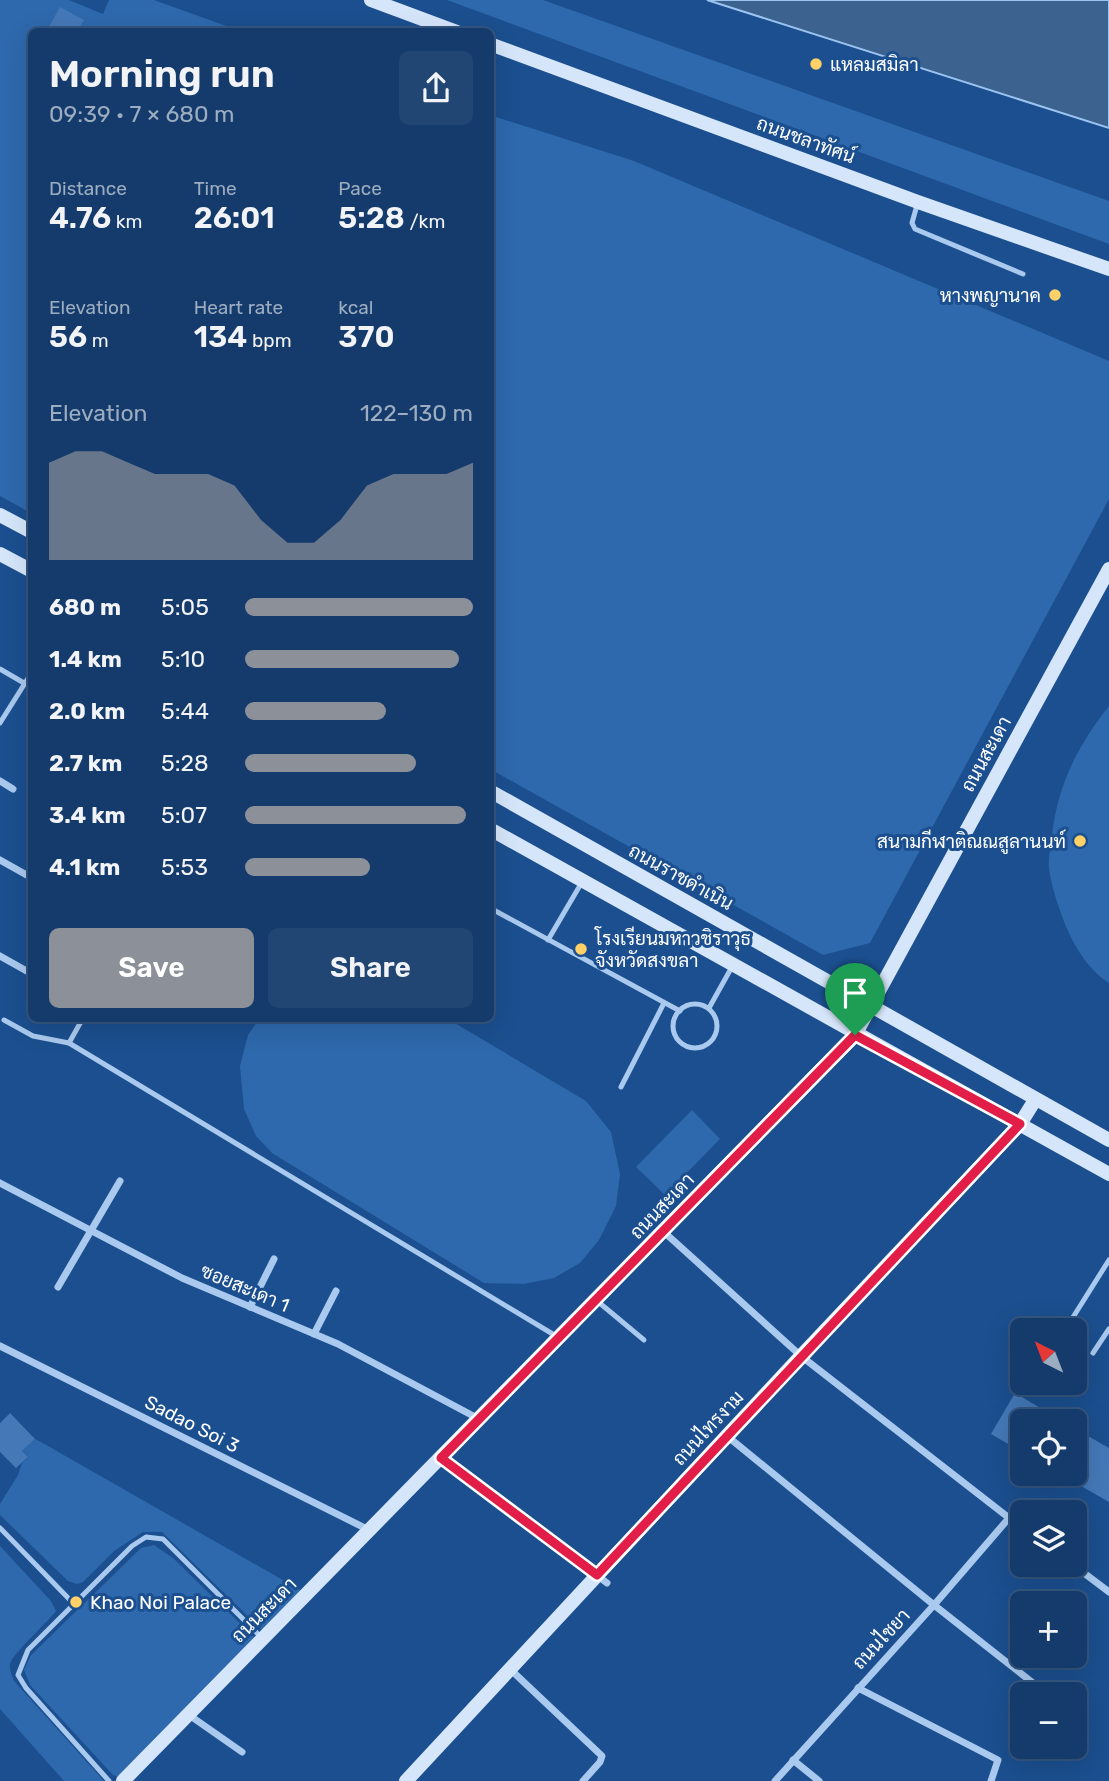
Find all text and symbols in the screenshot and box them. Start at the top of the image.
text: Morning run [49,51,275,97]
button: share [399,51,473,125]
place label: แหลมสมิลา [830,53,919,76]
marker: แหลมสมิลา [808,56,824,72]
text: 09:39 · 7 × 680 m [49,100,235,128]
street label: ถนนชลาทัศน์ [754,111,859,168]
text: Distance [49,177,127,200]
text: Time [194,177,237,200]
text: Pace [338,177,382,200]
text: 4.76 [49,200,111,236]
text: 26:01 [194,200,275,236]
text: 5:28 [338,200,405,236]
text: km [111,210,143,233]
text: /km [405,210,445,233]
place label: หางพญานาค [940,284,1041,307]
marker: หางพญานาค [1047,287,1063,303]
text: Elevation [49,296,130,319]
text: Heart rate [194,296,283,319]
text: kcal [338,296,373,319]
text: 56 [49,319,87,355]
text: 134 [194,319,247,355]
text: 370 [338,319,394,355]
text: m [87,329,109,352]
text: bpm [247,329,292,352]
text: Elevation [49,399,148,427]
text: 122–130 m [360,399,473,427]
text: 680 m [49,593,121,621]
text: 5:05 [161,593,209,621]
text: 1.4 km [49,645,122,673]
text: 5:10 [161,645,205,673]
text: 2.0 km [49,697,125,725]
text: 5:44 [161,697,209,725]
street label: ถนนสะเดา [956,712,1016,796]
text: 2.7 km [49,749,122,777]
text: 5:28 [161,749,209,777]
text: 3.4 km [49,801,126,829]
text: 5:07 [161,801,207,829]
place label: สนามกีฬาติณณสูลานนท์ [877,829,1066,855]
marker: สนามกีฬาติณณสูลานนท์ [1072,833,1088,849]
street label: ถนนราชดำเนิน [625,839,737,915]
text: 4.1 km [49,853,120,881]
text: 5:53 [161,853,208,881]
place label: โรงเรียนมหาวชิราวุธ จังหวัดสงขลา [594,926,751,972]
button: Save [49,928,254,1008]
button: Share [268,928,473,1008]
marker: โรงเรียนมหาวชิราวุธ จังหวัดสงขลา [573,941,589,957]
pin [825,963,885,1035]
icon: arrive [836,974,874,1012]
street label: ถนนสะเดา [625,1168,699,1244]
street label: ซอยสะเดา 1 [197,1259,293,1317]
north arrow [1010,1318,1087,1395]
map controls [1010,1318,1087,1759]
street label: ถนนไทรงาม [667,1385,748,1470]
street label: Sadao Soi 3 [141,1390,243,1458]
button: locate [1010,1409,1087,1486]
button: layers [1010,1500,1087,1577]
street label: ถนนสะเดา [227,1573,301,1647]
place label: Khao Noi Palace [90,1591,231,1614]
button: + [1010,1591,1087,1668]
marker: Khao Noi Palace [68,1594,84,1610]
street label: ถนนไชยา [847,1603,915,1674]
button: − [1010,1682,1087,1759]

